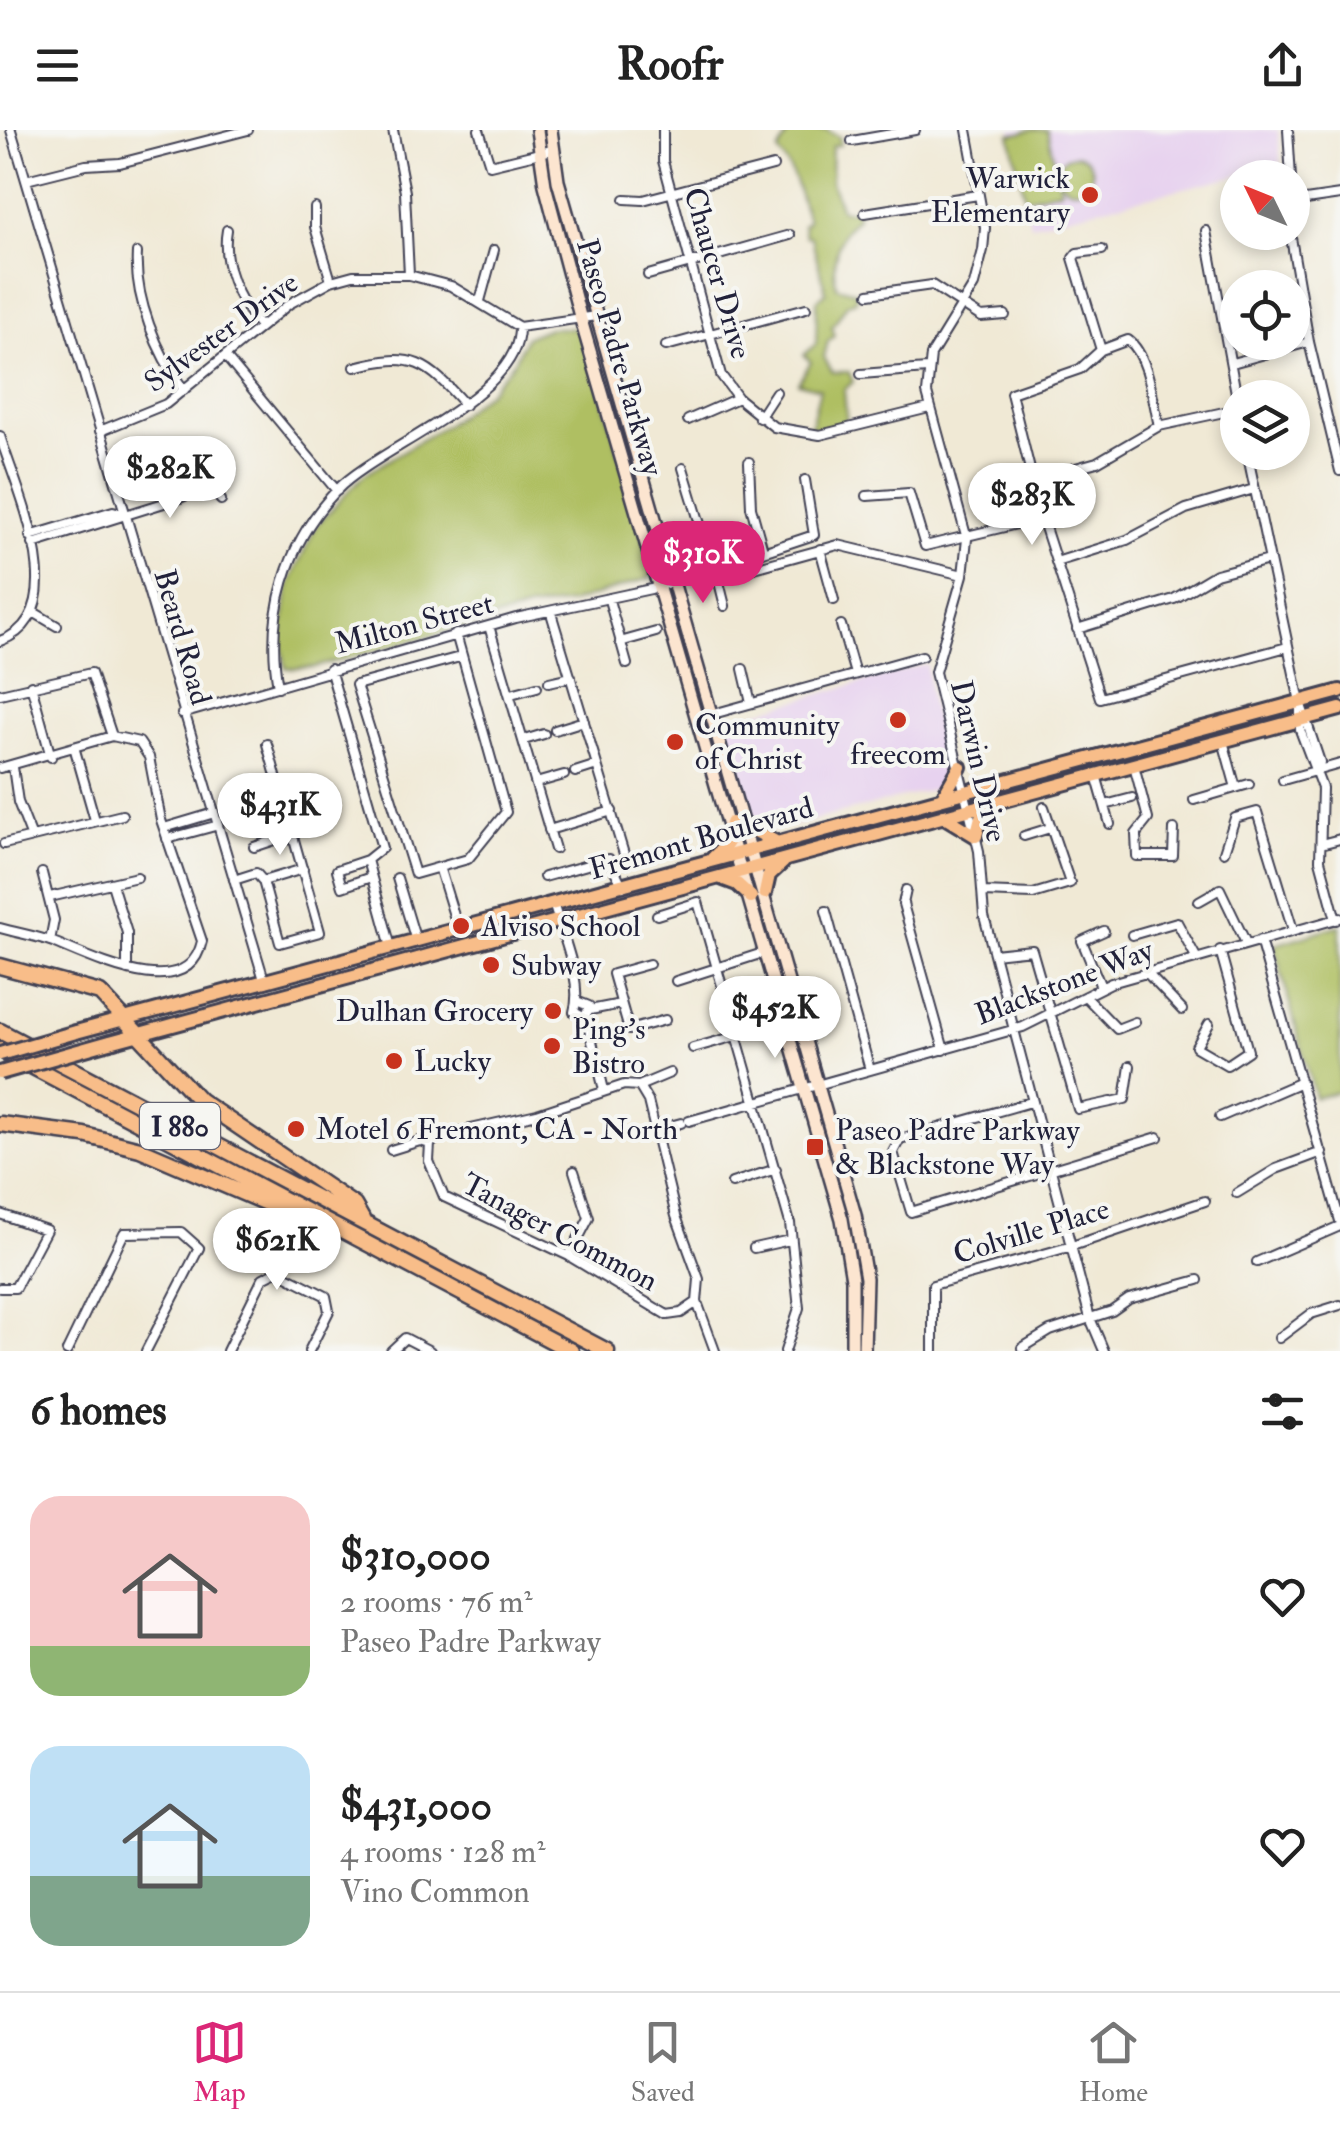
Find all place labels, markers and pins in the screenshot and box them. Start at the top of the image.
place label: Warwick Elementary [931,160,1071,231]
marker: Warwick Elementary [1079,184,1101,206]
pin: $282K [100,436,240,521]
pin: $283K [962,463,1102,548]
pin: $310K [633,521,773,606]
place label: Community of Christ [695,707,840,778]
marker: freecom [887,709,909,731]
marker: Community of Christ [664,731,686,753]
place label: freecom [850,736,946,773]
pin: $431K [210,773,350,858]
place label: Alviso School [480,908,641,945]
marker: Alviso School [450,915,472,937]
place label: Subway [511,947,602,984]
marker: Subway [480,954,502,976]
pin: $452K [705,976,845,1061]
place label: Dulhan Grocery [336,993,534,1030]
marker: Dulhan Grocery [542,1000,564,1022]
place label: Ping's Bistro [572,1011,646,1082]
marker: Ping's Bistro [541,1035,563,1057]
place label: Lucky [414,1043,492,1080]
marker: Lucky [383,1050,405,1072]
place label: Motel 6 Fremont, CA - North [316,1111,678,1148]
place label: Paseo Padre Parkway & Blackstone Way [835,1112,1080,1183]
marker: Motel 6 Fremont, CA - North [285,1118,307,1140]
marker: Paseo Padre Parkway & Blackstone Way [804,1136,826,1158]
pin: $621K [207,1208,347,1293]

